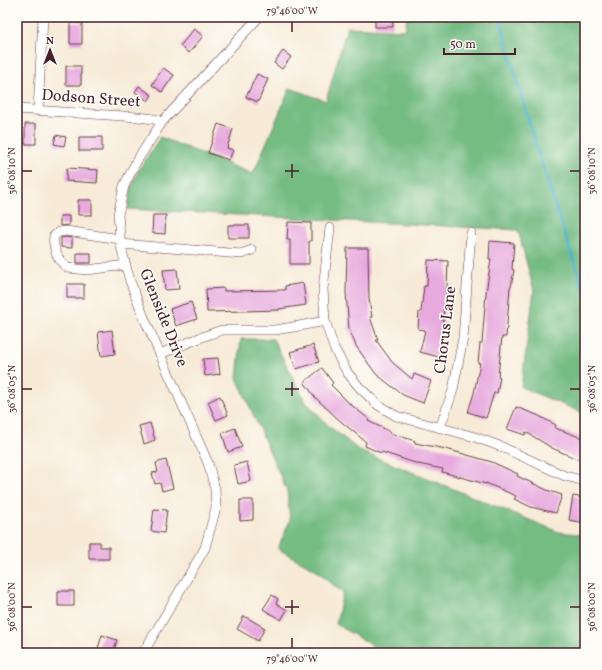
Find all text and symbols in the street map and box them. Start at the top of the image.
text: 79°46'00"W [266,4,318,18]
north arrow [30,30,70,70]
scale bar [444,30,515,56]
text: N [46,34,54,49]
text: 50 m [450,37,476,53]
street label: Dodson Street [41,85,142,113]
text: 36°08'10"N [5,147,19,195]
text: 36°08'10"N [585,147,599,195]
street label: Glenside Drive [133,266,193,370]
street label: Chorus Lane [430,285,462,375]
text: 36°08'05"N [5,364,19,413]
text: 36°08'05"N [585,364,599,413]
text: 36°08'00"N [5,582,19,632]
text: 36°08'00"N [585,582,599,632]
text: 79°46'00"W [266,652,318,666]

